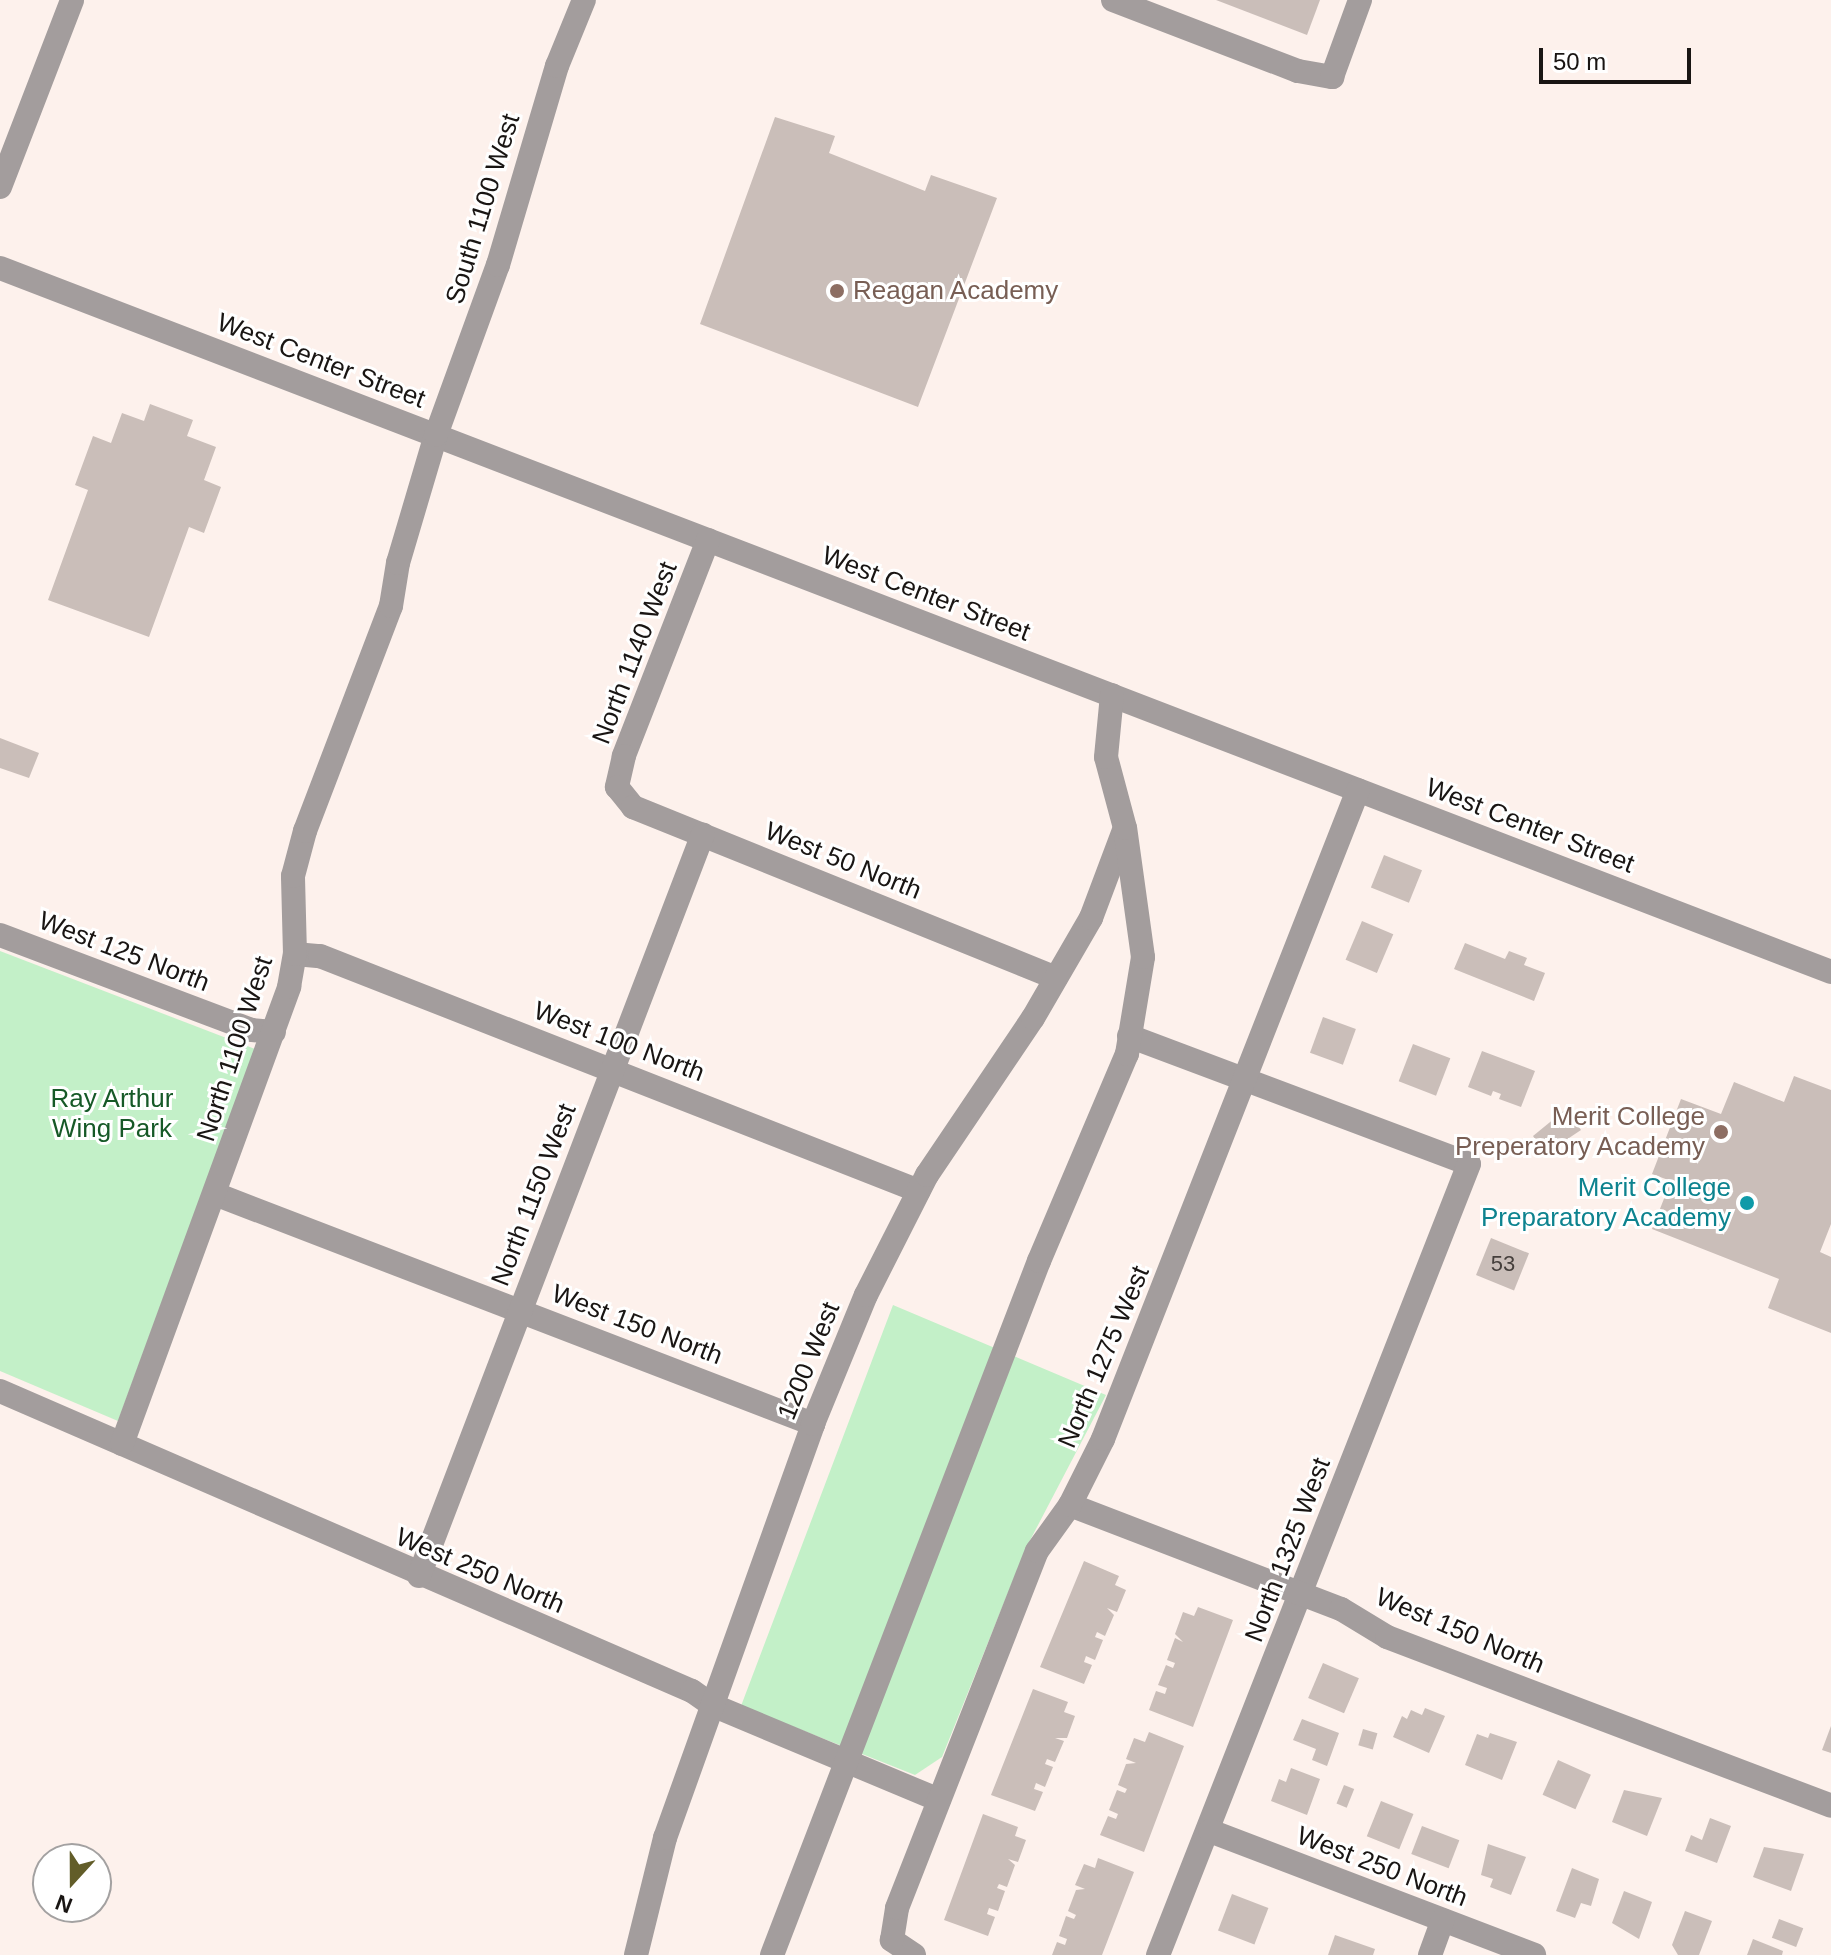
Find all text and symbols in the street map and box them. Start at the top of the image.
scale bar [1543,32,1695,82]
text: 50 m [1553,48,1606,75]
street label: South 1100 West [439,110,527,308]
place label: Reagan Academy [853,275,1060,307]
marker: Reagan Academy [828,282,846,300]
street label: West Center Street [212,307,430,415]
street label: West Center Street [817,540,1035,648]
street label: North 1140 West [586,557,684,749]
street label: West Center Street [1421,772,1639,880]
street label: West 50 North [760,815,926,907]
street label: West 125 North [34,905,214,999]
street label: North 1100 West [190,953,280,1145]
street label: West 100 North [529,995,709,1089]
park label: Ray Arthur Wing Park [50,1083,174,1144]
street label: North 1150 West [485,1099,583,1291]
place label: Merit College Preperatory Academy [1454,1101,1705,1162]
marker: Merit College Preperatory Academy [1712,1123,1730,1141]
place label: Merit College Preparatory Academy [1480,1172,1731,1234]
marker: Merit College Preparatory Academy [1738,1194,1756,1212]
house number: 53 [1491,1251,1515,1277]
street label: North 1275 West [1052,1261,1156,1453]
street label: West 150 North [547,1278,727,1372]
street label: 1200 West [771,1298,847,1424]
street label: North 1325 West [1239,1454,1337,1646]
street label: West 250 North [391,1521,569,1621]
street label: West 150 North [1371,1581,1549,1681]
street label: West 250 North [1292,1820,1472,1914]
north arrow [32,1843,112,1923]
text: N [52,1889,76,1919]

